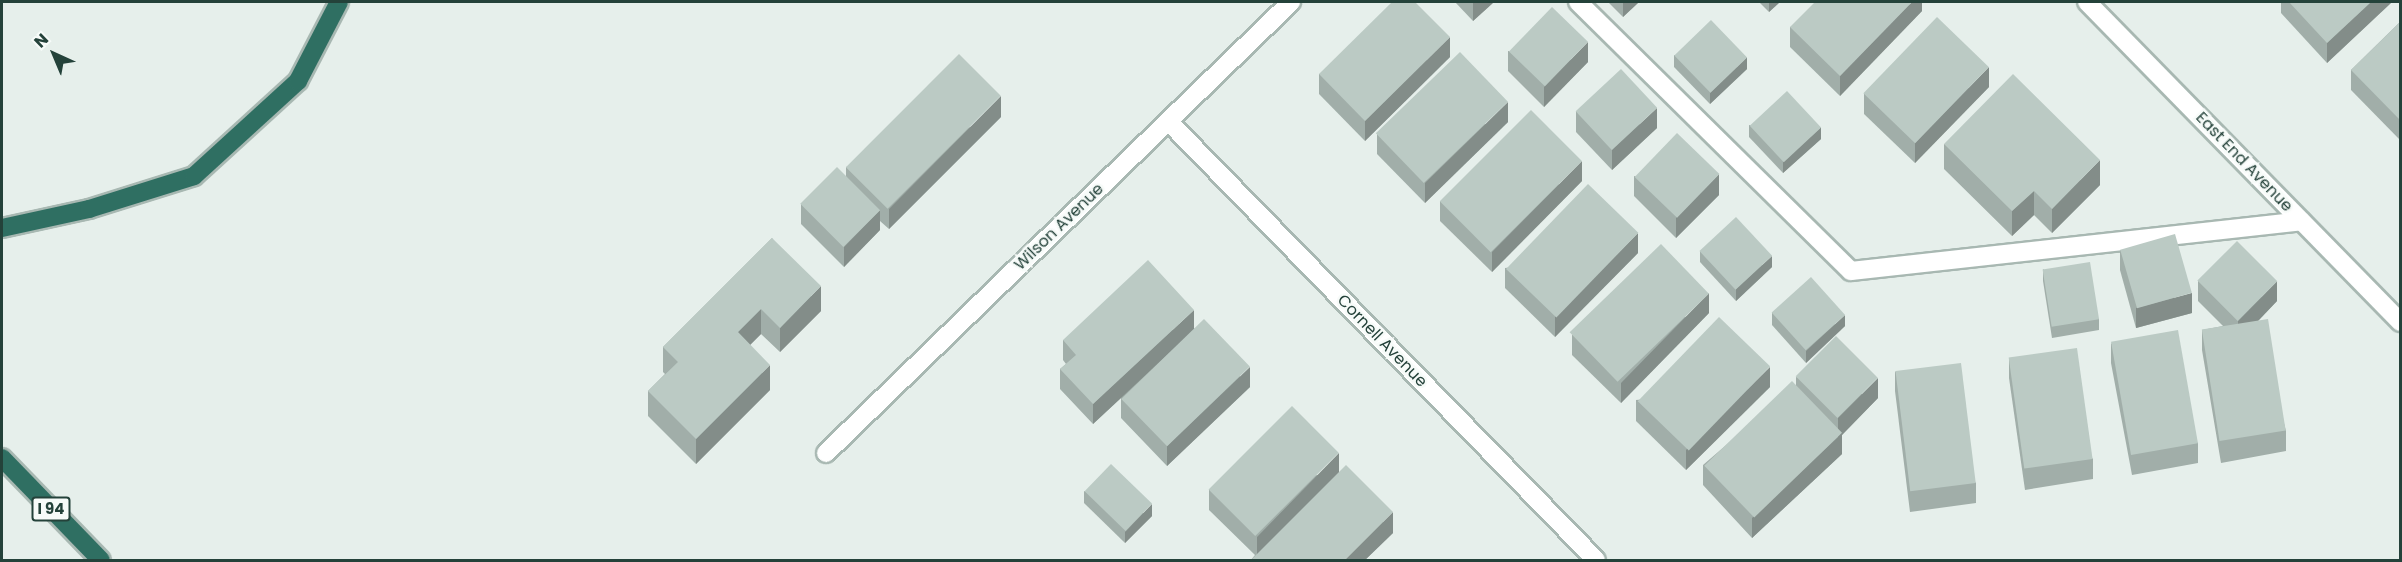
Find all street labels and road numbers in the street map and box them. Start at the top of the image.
street label: East End Avenue [2192,108,2296,216]
street label: Wilson Avenue [1010,180,1108,274]
street label: Cornell Avenue [1333,291,1431,391]
road number: I 94 [32,497,70,521]

